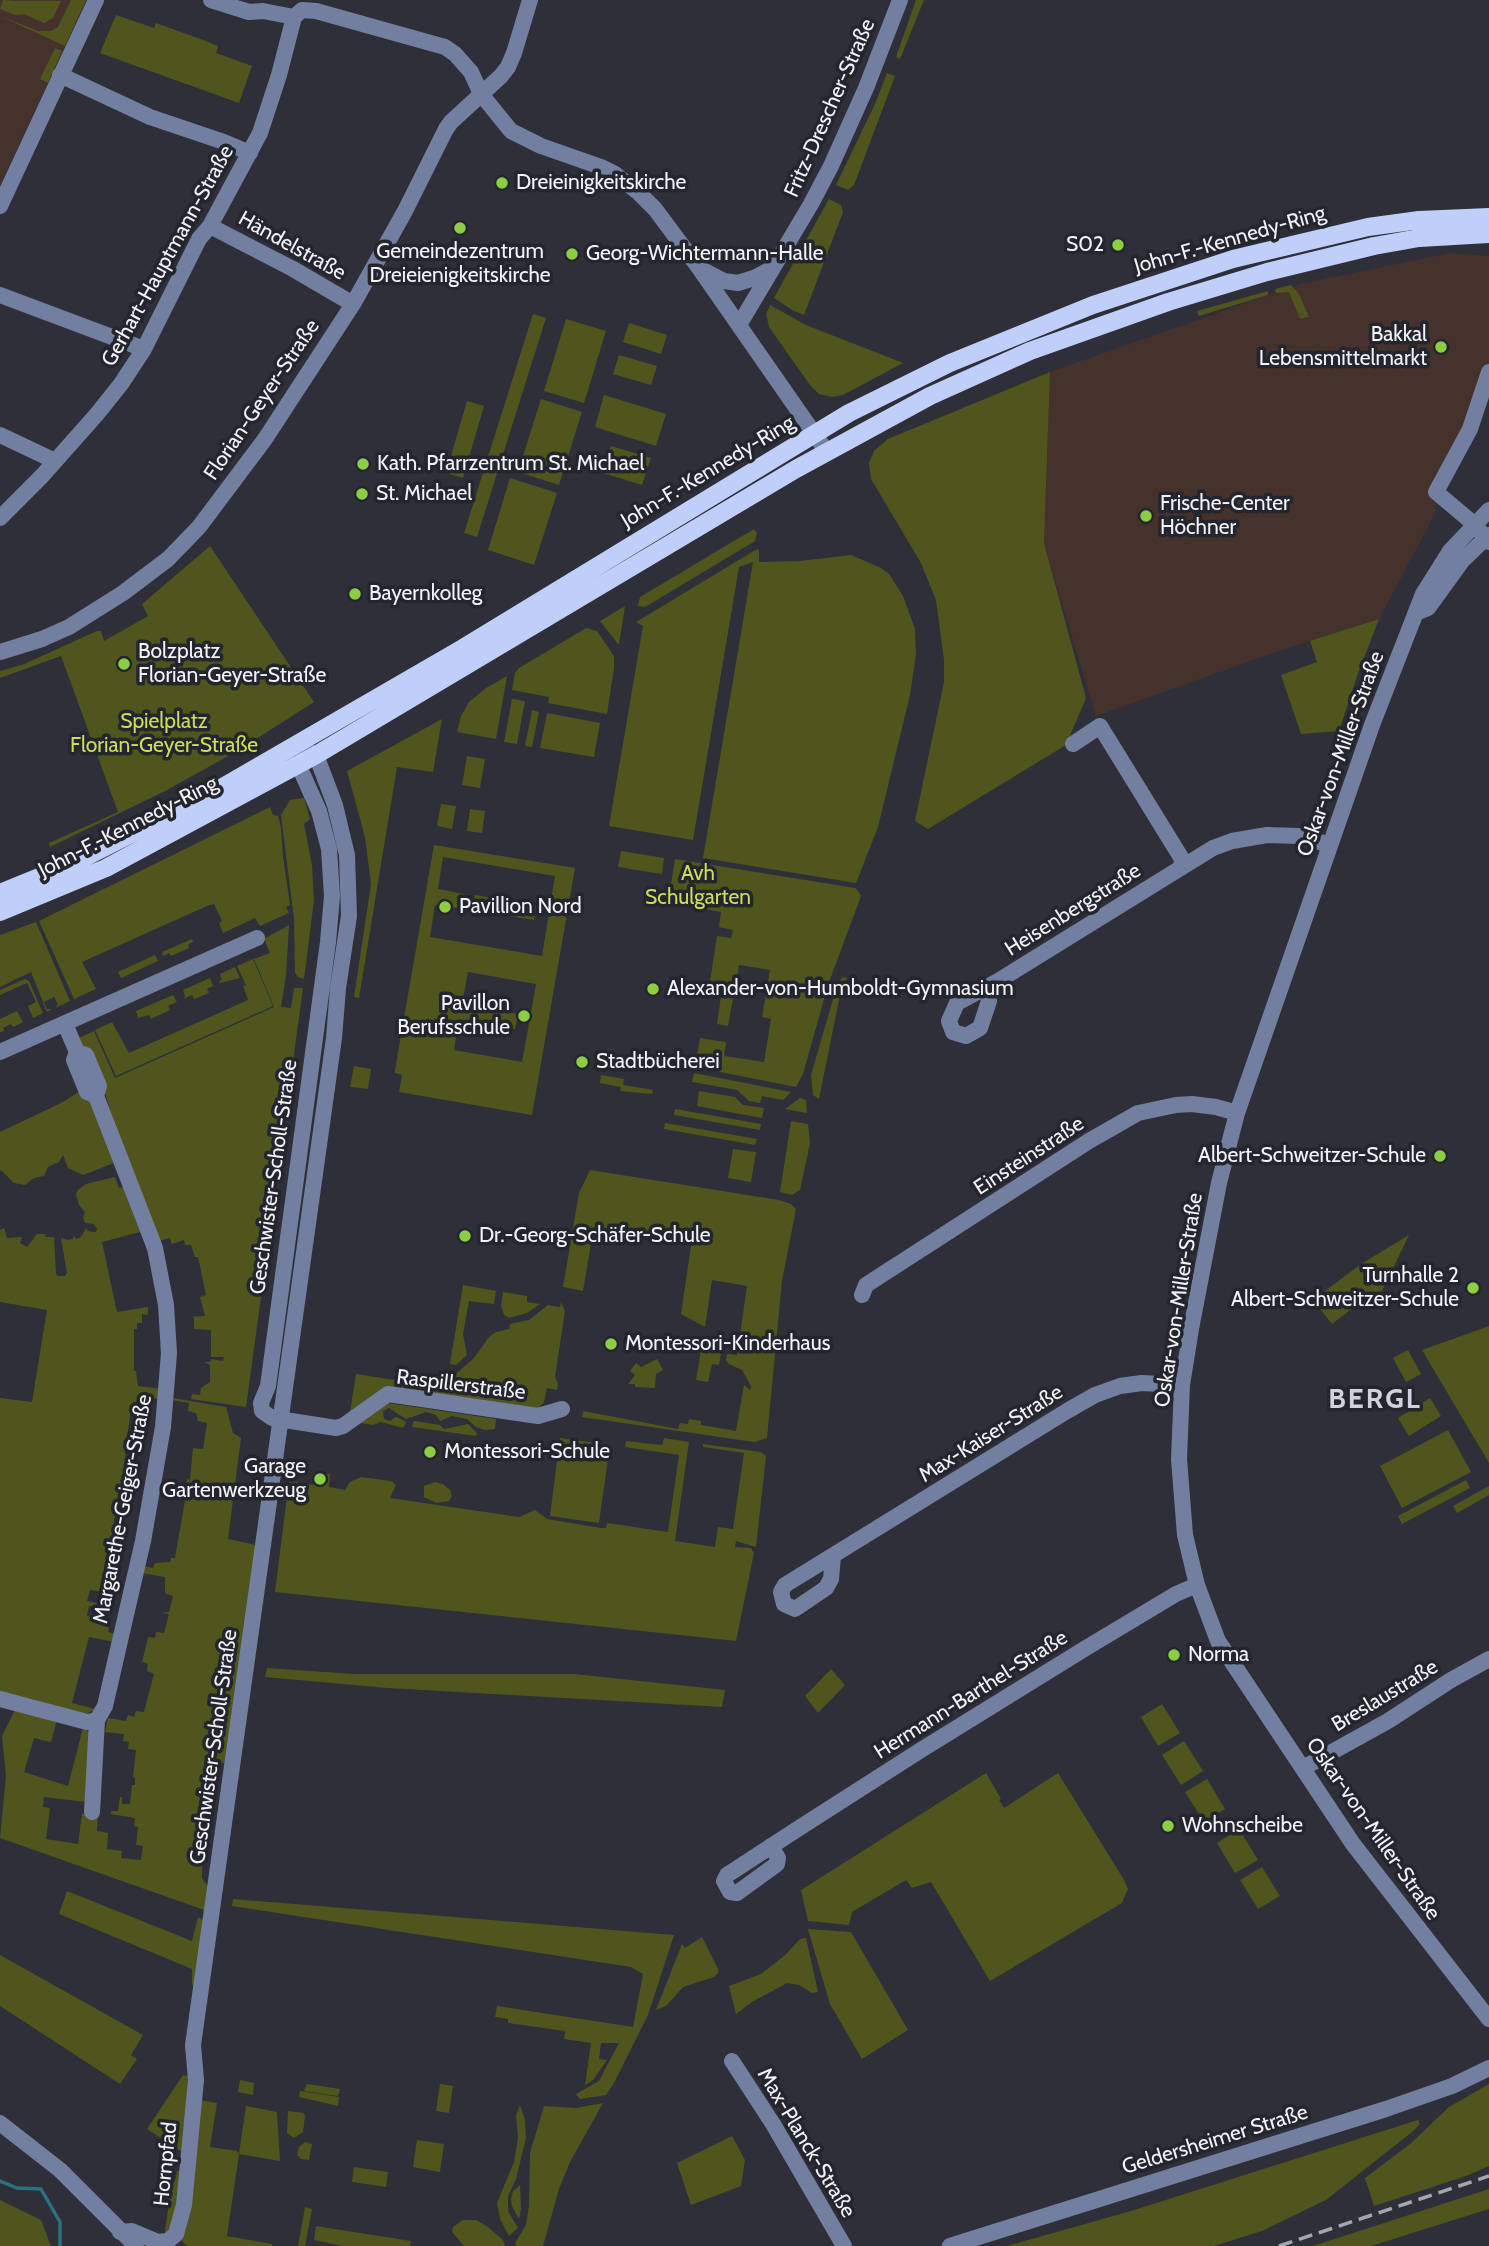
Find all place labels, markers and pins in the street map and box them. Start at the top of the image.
place label: Dreieinigkeitskirche [516,170,686,196]
marker: Dreieinigkeitskirche [494,175,510,191]
marker: Gemeindezentrum Dreieienigkeitskirche [452,220,468,236]
place label: S02 [1066,232,1104,258]
marker: S02 [1110,237,1126,253]
place label: Gemeindezentrum Dreieienigkeitskirche [369,239,551,289]
place label: Georg-Wichtermann-Halle [586,241,823,267]
marker: Georg-Wichtermann-Halle [564,246,580,262]
place label: Bakkal Lebensmittelmarkt [1259,322,1427,372]
marker: Bakkal Lebensmittelmarkt [1433,339,1449,355]
place label: Kath. Pfarrzentrum St. Michael [377,451,644,477]
marker: Kath. Pfarrzentrum St. Michael [355,456,371,472]
place label: St. Michael [376,481,472,507]
marker: St. Michael [354,486,370,502]
place label: Frische-Center Höchner [1160,491,1290,541]
marker: Frische-Center Höchner [1138,508,1154,524]
place label: Bayernkolleg [369,581,482,607]
marker: Bayernkolleg [347,586,363,602]
place label: Bolzplatz Florian-Geyer-Straße [138,639,326,689]
marker: Bolzplatz Florian-Geyer-Straße [116,656,132,672]
place label: Pavillion Nord [459,894,582,920]
marker: Pavillion Nord [437,899,453,915]
place label: Alexander-von-Humboldt-Gymnasium [667,976,1014,1002]
marker: Alexander-von-Humboldt-Gymnasium [645,981,661,997]
place label: Pavillon Berufsschule [397,991,510,1041]
marker: Pavillon Berufsschule [516,1008,532,1024]
place label: Stadtbücherei [596,1049,720,1075]
marker: Stadtbücherei [574,1054,590,1070]
place label: Albert-Schweitzer-Schule [1198,1143,1426,1169]
marker: Albert-Schweitzer-Schule [1432,1148,1448,1164]
place label: Dr.-Georg-Schäfer-Schule [479,1223,711,1249]
marker: Dr.-Georg-Schäfer-Schule [457,1228,473,1244]
place label: Turnhalle 2 Albert-Schweitzer-Schule [1231,1263,1459,1313]
marker: Turnhalle 2 Albert-Schweitzer-Schule [1465,1280,1481,1296]
place label: Montessori-Kinderhaus [625,1331,830,1357]
marker: Montessori-Kinderhaus [603,1336,619,1352]
place label: Montessori-Schule [444,1439,610,1465]
marker: Montessori-Schule [422,1444,438,1460]
place label: Garage Gartenwerkzeug [162,1454,306,1504]
marker: Garage Gartenwerkzeug [312,1471,328,1487]
place label: Norma [1188,1642,1249,1668]
marker: Norma [1166,1647,1182,1663]
place label: Wohnscheibe [1182,1813,1303,1839]
marker: Wohnscheibe [1160,1818,1176,1834]

